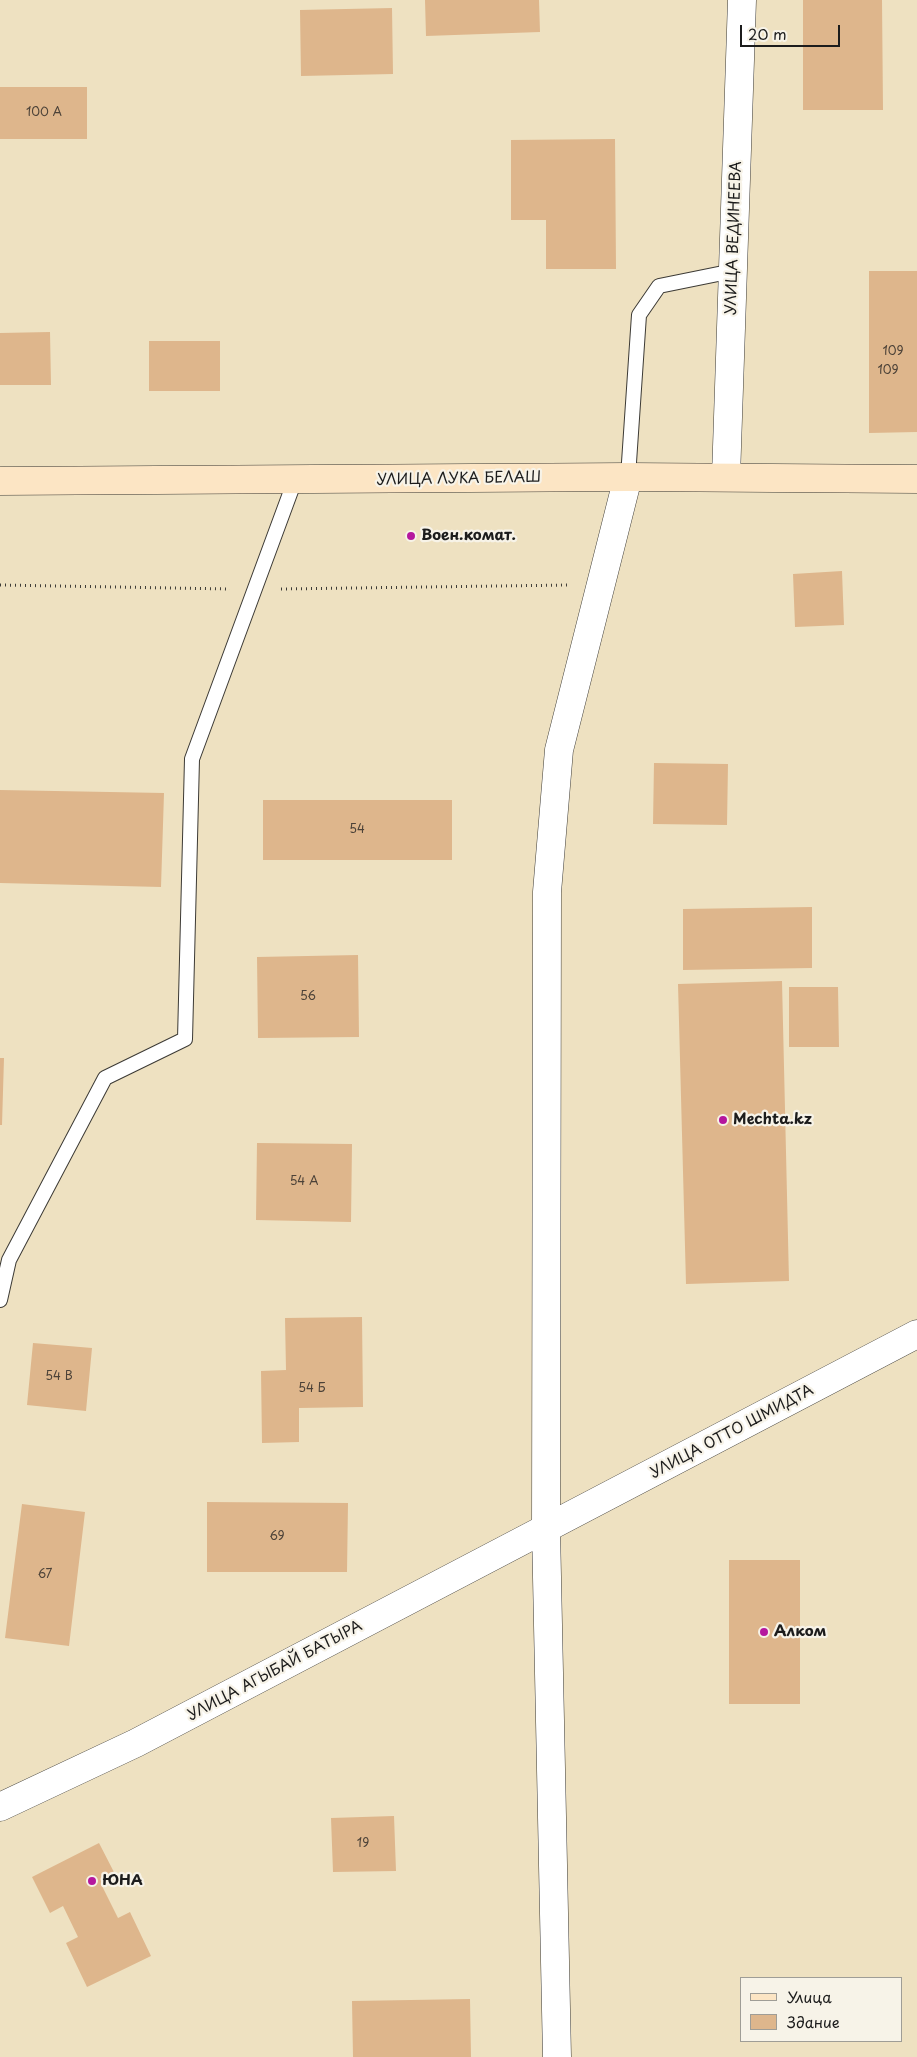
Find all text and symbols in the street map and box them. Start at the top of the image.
scale bar [742,15,842,47]
text: 20 m [748,22,787,45]
house number: 100 А [26,106,62,120]
street label: УЛИЦА ВЕДИНЕЕВА [722,161,746,315]
house number: 109 [882,345,904,359]
house number: 109 [877,364,899,378]
street label: УЛИЦА ЛУКА БЕЛАШ [377,469,541,489]
place label: Воен.комат. [421,527,516,545]
marker: Воен.комат. [405,530,417,542]
house number: 54 [349,823,365,837]
house number: 56 [300,990,316,1004]
place label: Mechta.kz [733,1111,812,1129]
marker: Mechta.kz [717,1114,729,1126]
house number: 54 А [290,1175,318,1189]
house number: 54 В [45,1370,73,1384]
street label: УЛИЦА ОТТО ШМИДТА [647,1381,817,1483]
house number: 54 Б [298,1382,326,1396]
house number: 69 [269,1530,285,1544]
house number: 67 [38,1568,52,1582]
street label: УЛИЦА АГЫБАЙ БАТЫРА [185,1617,365,1725]
place label: Алком [774,1623,826,1641]
marker: Алком [758,1626,770,1638]
house number: 19 [357,1837,369,1851]
place label: ЮНА [102,1872,143,1890]
marker: ЮНА [86,1875,98,1887]
legend [740,1977,902,2042]
text: Улица [787,1985,832,2008]
text: Здание [787,2010,840,2033]

